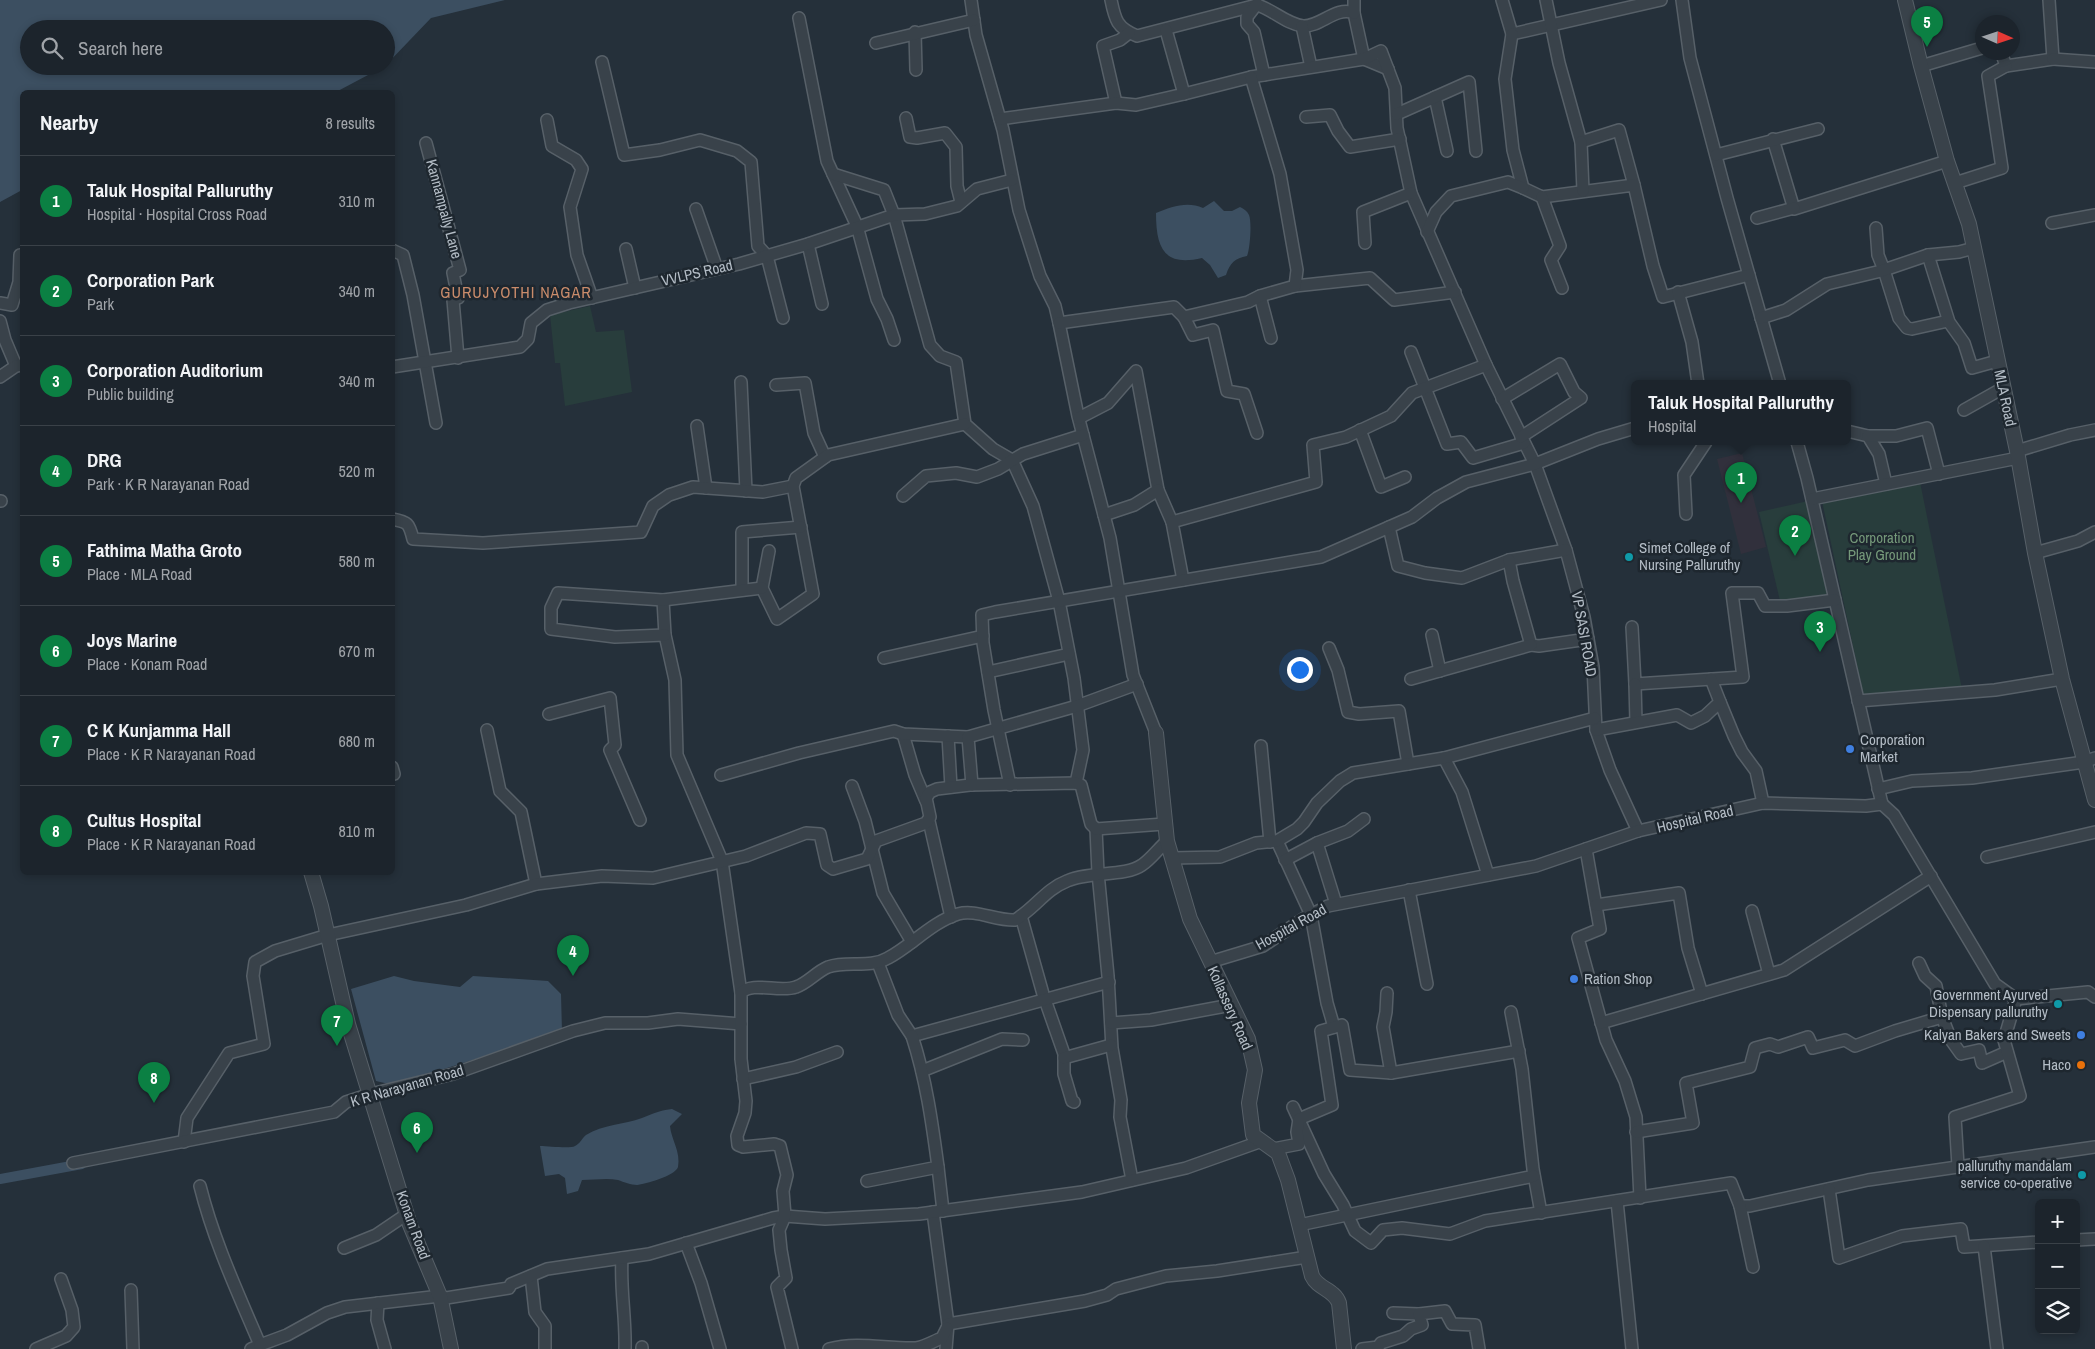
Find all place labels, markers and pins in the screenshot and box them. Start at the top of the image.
pin: 5 [1911,6,1943,47]
pin: 1 [1725,462,1757,503]
pin: 2 [1779,515,1811,556]
place label: Simet College of Nursing Palluruthy [1639,537,1741,575]
marker: Simet College of Nursing Palluruthy [1623,551,1635,563]
pin: 3 [1804,611,1836,652]
place label: Corporation Market [1860,729,1925,767]
marker: Corporation Market [1844,743,1856,755]
pin: 4 [557,935,589,976]
place label: Ration Shop [1584,968,1653,989]
marker: Ration Shop [1568,973,1580,985]
place label: Government Ayurved Dispensary palluruthy [1929,984,2049,1022]
marker: Government Ayurved Dispensary palluruthy [2052,998,2064,1010]
pin: 7 [321,1005,353,1046]
place label: Kalyan Bakers and Sweets [1924,1024,2071,1045]
marker: Kalyan Bakers and Sweets [2075,1029,2087,1041]
place label: Haco [2042,1054,2071,1075]
marker: Haco [2075,1059,2087,1071]
pin: 8 [138,1062,170,1103]
pin: 6 [401,1112,433,1153]
place label: palluruthy mandalam service co-operative [1958,1155,2072,1193]
marker: palluruthy mandalam service co-operative [2076,1169,2088,1181]

